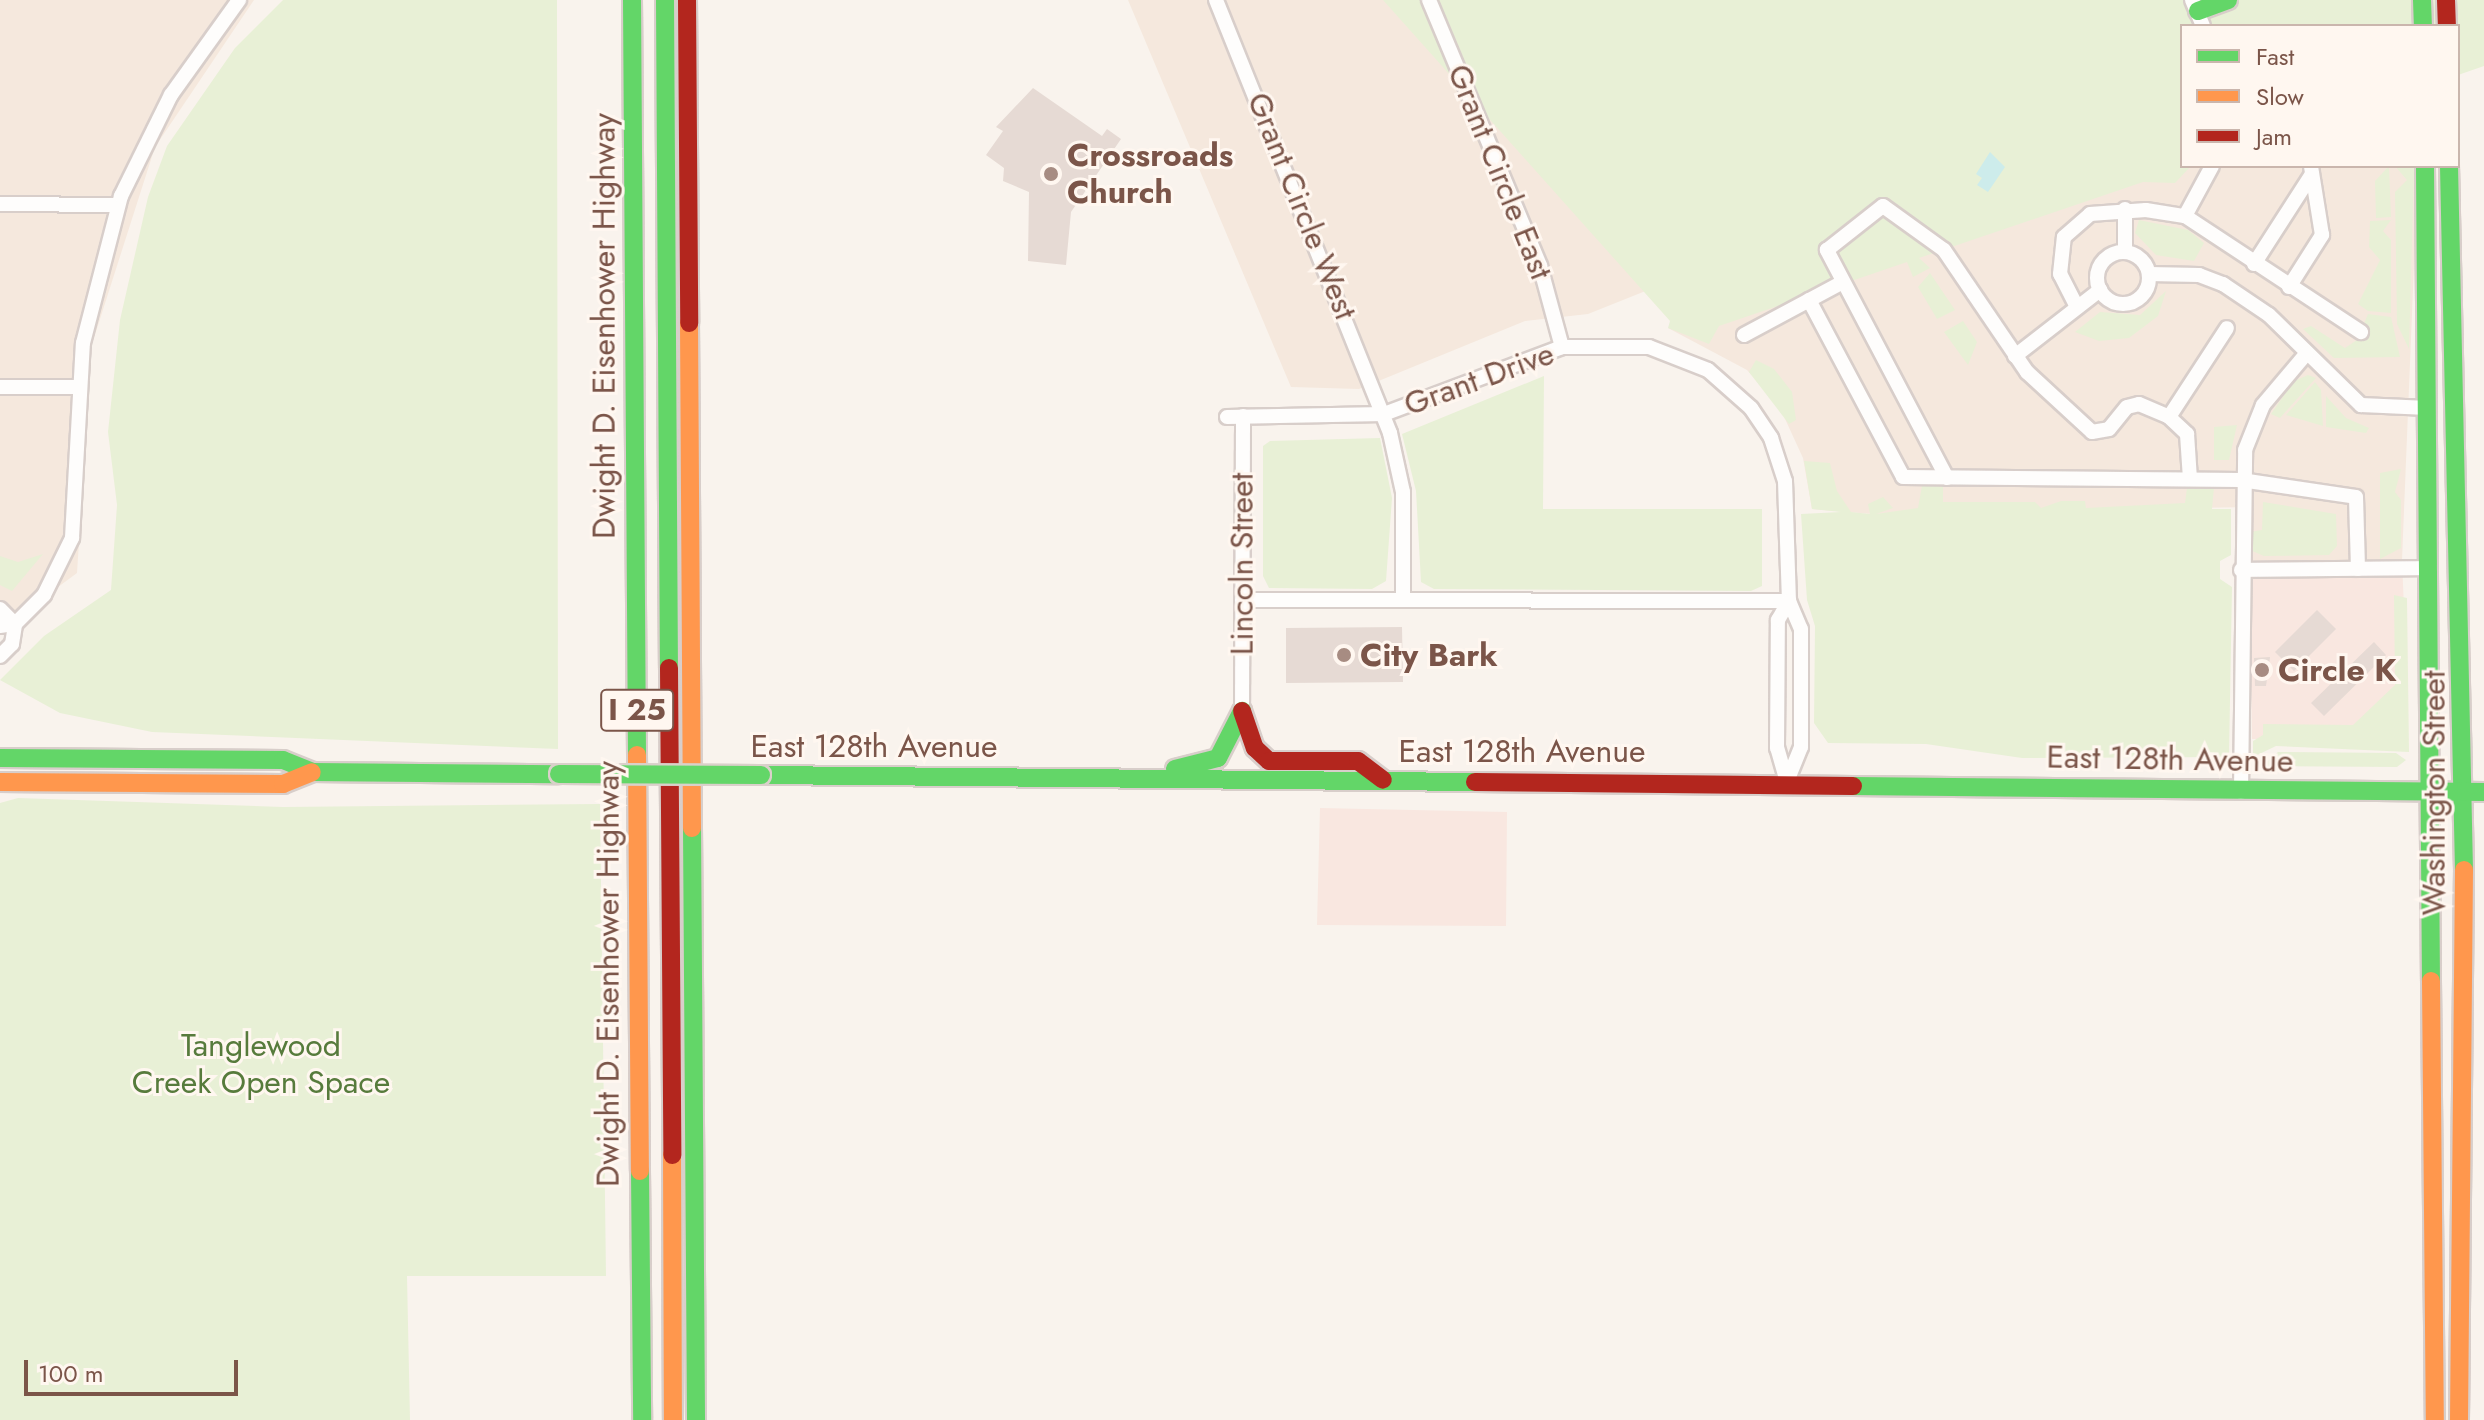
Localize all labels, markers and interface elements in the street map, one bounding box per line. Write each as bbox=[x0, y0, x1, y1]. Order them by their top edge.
legend bbox=[2180, 24, 2460, 168]
text: Fast bbox=[2256, 39, 2294, 74]
street label: Grant Circle East bbox=[1439, 59, 1561, 285]
text: Slow bbox=[2256, 79, 2304, 114]
street label: Grant Circle West bbox=[1239, 87, 1365, 325]
street label: Dwight D. Eisenhower Highway bbox=[585, 113, 623, 539]
text: Jam bbox=[2256, 119, 2292, 154]
place label: Crossroads Church bbox=[1067, 137, 1233, 212]
marker: Crossroads Church bbox=[1042, 165, 1060, 183]
street label: Grant Drive bbox=[1399, 334, 1559, 424]
street label: Lincoln Street bbox=[1223, 473, 1261, 655]
place label: City Bark bbox=[1360, 636, 1498, 674]
marker: City Bark bbox=[1335, 646, 1353, 664]
place label: Circle K bbox=[2278, 651, 2397, 689]
marker: Circle K bbox=[2253, 661, 2271, 679]
street label: Washington Street bbox=[2415, 671, 2453, 915]
road number: I 25 bbox=[599, 684, 675, 736]
street label: East 128th Avenue bbox=[750, 727, 998, 765]
street label: East 128th Avenue bbox=[1398, 732, 1646, 770]
street label: East 128th Avenue bbox=[2046, 738, 2294, 780]
street label: Dwight D. Eisenhower Highway bbox=[589, 761, 627, 1187]
park label: Tanglewood Creek Open Space bbox=[132, 1027, 390, 1102]
scale bar bbox=[28, 1344, 242, 1394]
text: 100 m bbox=[38, 1356, 104, 1391]

